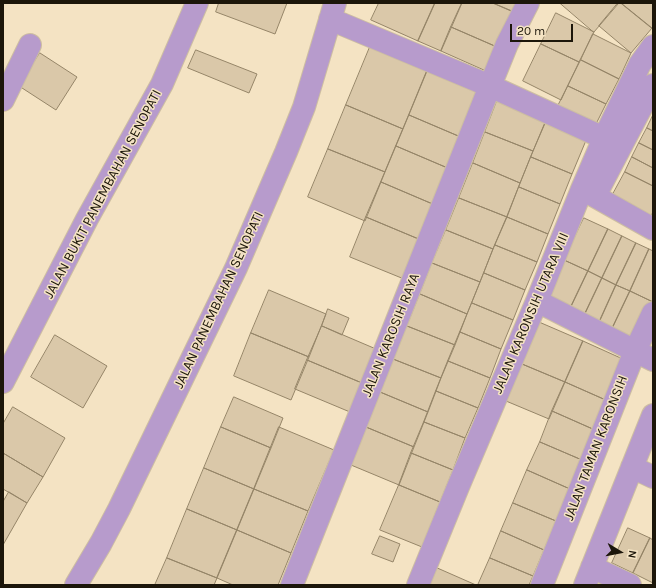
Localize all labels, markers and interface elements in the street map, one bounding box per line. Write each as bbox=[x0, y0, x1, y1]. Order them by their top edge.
scale bar bbox=[512, 16, 575, 42]
text: 20 m bbox=[517, 24, 545, 38]
street label: JALAN BUKIT PANEMBAHAN SENOPATI bbox=[41, 87, 165, 301]
street label: JALAN PANEMBAHAN SENOPATI bbox=[171, 209, 267, 391]
street label: JALAN KARONSIH UTARA VIII bbox=[489, 230, 573, 396]
street label: JALAN KAROSIH RAYA bbox=[359, 271, 423, 399]
street label: JALAN TAMAN KARONSIH bbox=[561, 373, 631, 523]
north arrow bbox=[600, 532, 640, 572]
text: N bbox=[625, 549, 639, 559]

